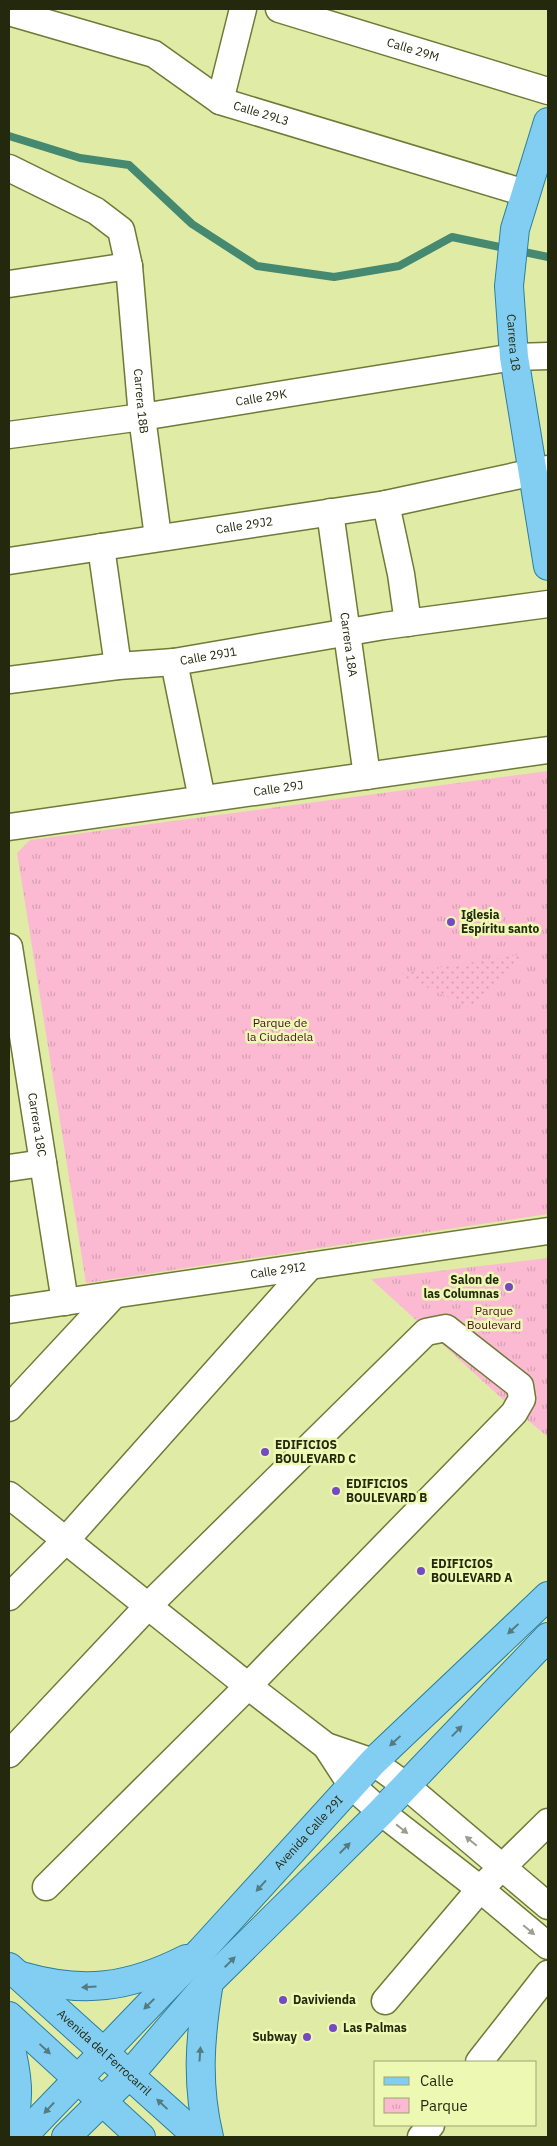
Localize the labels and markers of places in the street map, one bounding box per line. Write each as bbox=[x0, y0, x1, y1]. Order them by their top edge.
place label: Iglesia Espíritu santo bbox=[461, 907, 539, 936]
marker: Iglesia Espíritu santo bbox=[445, 916, 457, 928]
place label: Salon de las Columnas bbox=[424, 1272, 499, 1301]
marker: Salon de las Columnas bbox=[503, 1281, 515, 1293]
place label: EDIFICIOS BOULEVARD C bbox=[275, 1437, 356, 1466]
marker: EDIFICIOS BOULEVARD C bbox=[259, 1446, 271, 1458]
place label: EDIFICIOS BOULEVARD B bbox=[346, 1476, 427, 1505]
marker: EDIFICIOS BOULEVARD B bbox=[330, 1485, 342, 1497]
place label: EDIFICIOS BOULEVARD A bbox=[431, 1556, 512, 1585]
marker: EDIFICIOS BOULEVARD A bbox=[415, 1565, 427, 1577]
place label: Davivienda bbox=[293, 1992, 356, 2007]
marker: Davivienda bbox=[277, 1994, 289, 2006]
place label: Las Palmas bbox=[343, 2020, 407, 2035]
marker: Las Palmas bbox=[327, 2022, 339, 2034]
place label: Subway bbox=[252, 2029, 298, 2044]
marker: Subway bbox=[301, 2031, 313, 2043]

